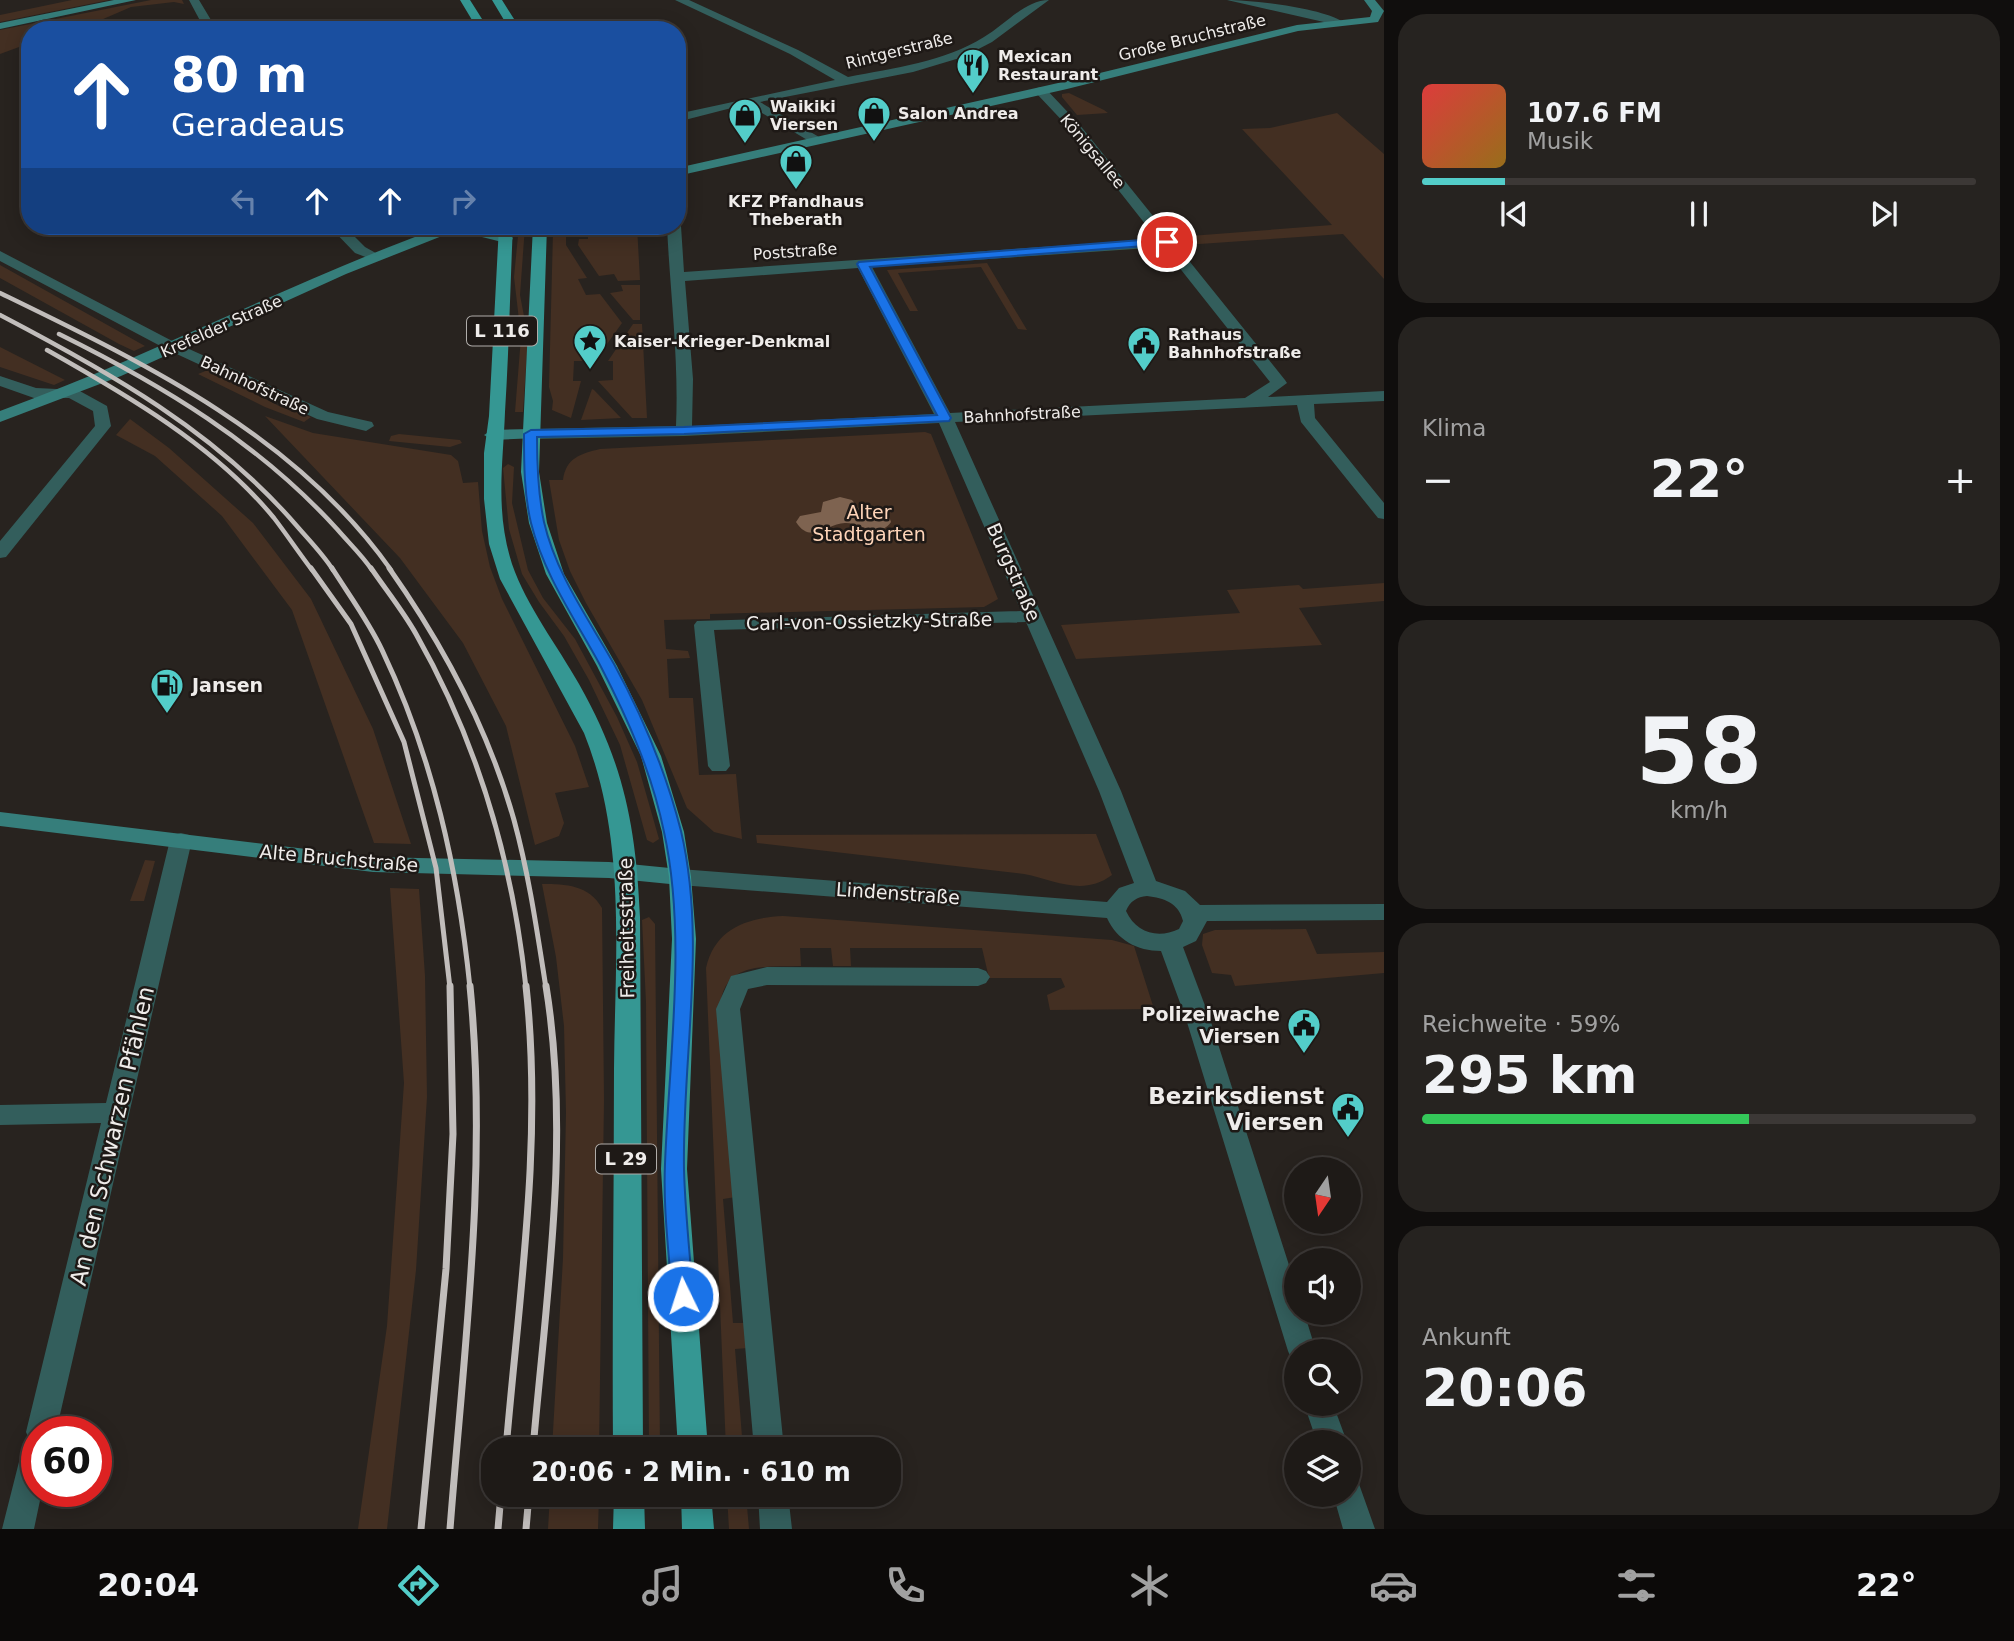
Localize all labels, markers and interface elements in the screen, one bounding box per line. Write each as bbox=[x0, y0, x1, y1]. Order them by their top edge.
street label: Große Bruchstraße bbox=[1117, 10, 1268, 65]
street label: Rintgerstraße bbox=[844, 28, 955, 73]
restaurant icon: Mexican Restaurant bbox=[954, 46, 992, 95]
text: 80 m bbox=[171, 47, 307, 104]
place label: Mexican Restaurant bbox=[998, 47, 1099, 84]
icon: ahead bbox=[56, 49, 147, 140]
shop icon: Salon Andrea bbox=[855, 94, 893, 143]
shop icon: Waikiki Viersen bbox=[726, 96, 764, 145]
place label: Waikiki Viersen bbox=[770, 97, 838, 134]
text: 107.6 FM bbox=[1527, 98, 1662, 128]
place label: Salon Andrea bbox=[898, 104, 1019, 123]
text: Geradeaus bbox=[171, 106, 345, 144]
street label: Königsallee bbox=[1056, 110, 1129, 192]
text: Musik bbox=[1527, 128, 1593, 154]
shop icon: KFZ Pfandhaus Theberath bbox=[777, 142, 815, 191]
icon: left bbox=[225, 182, 263, 220]
icon: ahead bbox=[298, 182, 336, 220]
icon: ahead bbox=[371, 182, 409, 220]
icon: right bbox=[444, 182, 482, 220]
place label: KFZ Pfandhaus Theberath bbox=[728, 192, 864, 229]
icon: previous bbox=[1495, 195, 1533, 233]
icon: pause bbox=[1680, 195, 1718, 233]
icon: next bbox=[1865, 195, 1903, 233]
pin bbox=[1137, 212, 1197, 272]
icon: arrive bbox=[1148, 223, 1186, 261]
street label: Poststraße bbox=[752, 239, 838, 264]
street label: Krefelder Straße bbox=[158, 291, 285, 362]
road number: L 116 bbox=[467, 316, 537, 346]
place icon: Kaiser-Krieger-Denkmal bbox=[571, 322, 609, 371]
public building icon: Rathaus Bahnhofstraße bbox=[1125, 324, 1163, 373]
place label: Rathaus Bahnhofstraße bbox=[1168, 325, 1301, 362]
place label: Kaiser-Krieger-Denkmal bbox=[614, 332, 830, 351]
street label: Bahnhofstraße bbox=[198, 352, 312, 419]
street label: Bahnhofstraße bbox=[963, 402, 1081, 427]
text: Klima bbox=[1422, 415, 1486, 441]
text: 22° bbox=[1650, 449, 1748, 509]
text: − bbox=[1422, 458, 1454, 502]
text: + bbox=[1944, 458, 1976, 502]
park label: Alter Stadtgarten bbox=[812, 501, 926, 545]
street label: Burgstraße bbox=[983, 520, 1045, 624]
street label: Carl-von-Ossietzky-Straße bbox=[746, 608, 992, 634]
fuel station icon: Jansen bbox=[148, 666, 186, 715]
place label: Jansen bbox=[190, 674, 263, 696]
text: 58 bbox=[1636, 699, 1762, 804]
text: km/h bbox=[1670, 797, 1728, 823]
street label: Alte Bruchstraße bbox=[259, 840, 419, 876]
street label: Freiheitsstraße bbox=[614, 857, 638, 999]
street label: Lindenstraße bbox=[835, 878, 961, 908]
street label: An den Schwarzen Pfählen bbox=[65, 984, 159, 1288]
place label: Polizeiwache Viersen bbox=[1141, 1003, 1280, 1047]
public building icon: Polizeiwache Viersen bbox=[1285, 1006, 1323, 1055]
text: Reichweite · 59% bbox=[1422, 1011, 1620, 1037]
text: 295 km bbox=[1422, 1045, 1637, 1105]
place label: Bezirksdienst Viersen bbox=[1148, 1083, 1324, 1135]
public building icon: Bezirksdienst Viersen bbox=[1329, 1090, 1367, 1139]
road number: L 29 bbox=[596, 1144, 656, 1174]
north arrow bbox=[1284, 1157, 1362, 1234]
map controls bbox=[1284, 1157, 1361, 1507]
button: sound bbox=[1284, 1248, 1361, 1325]
position arrow bbox=[646, 1259, 720, 1333]
text: Ankunft bbox=[1422, 1324, 1511, 1350]
button: search bbox=[1284, 1339, 1361, 1416]
text: 20:06 bbox=[1422, 1358, 1588, 1418]
speed limit sign: 60 bbox=[21, 1416, 112, 1507]
button: layers bbox=[1284, 1430, 1361, 1507]
text: 20:06 · 2 Min. · 610 m bbox=[531, 1457, 851, 1487]
icon: directions bbox=[394, 1561, 443, 1610]
icon: music bbox=[638, 1561, 687, 1610]
icon: phone bbox=[881, 1561, 930, 1610]
icon: climate bbox=[1125, 1561, 1174, 1610]
icon: car bbox=[1369, 1561, 1418, 1610]
icon: filters bbox=[1612, 1561, 1661, 1610]
text: 20:04 bbox=[97, 1566, 199, 1604]
text: 22° bbox=[1856, 1566, 1917, 1604]

